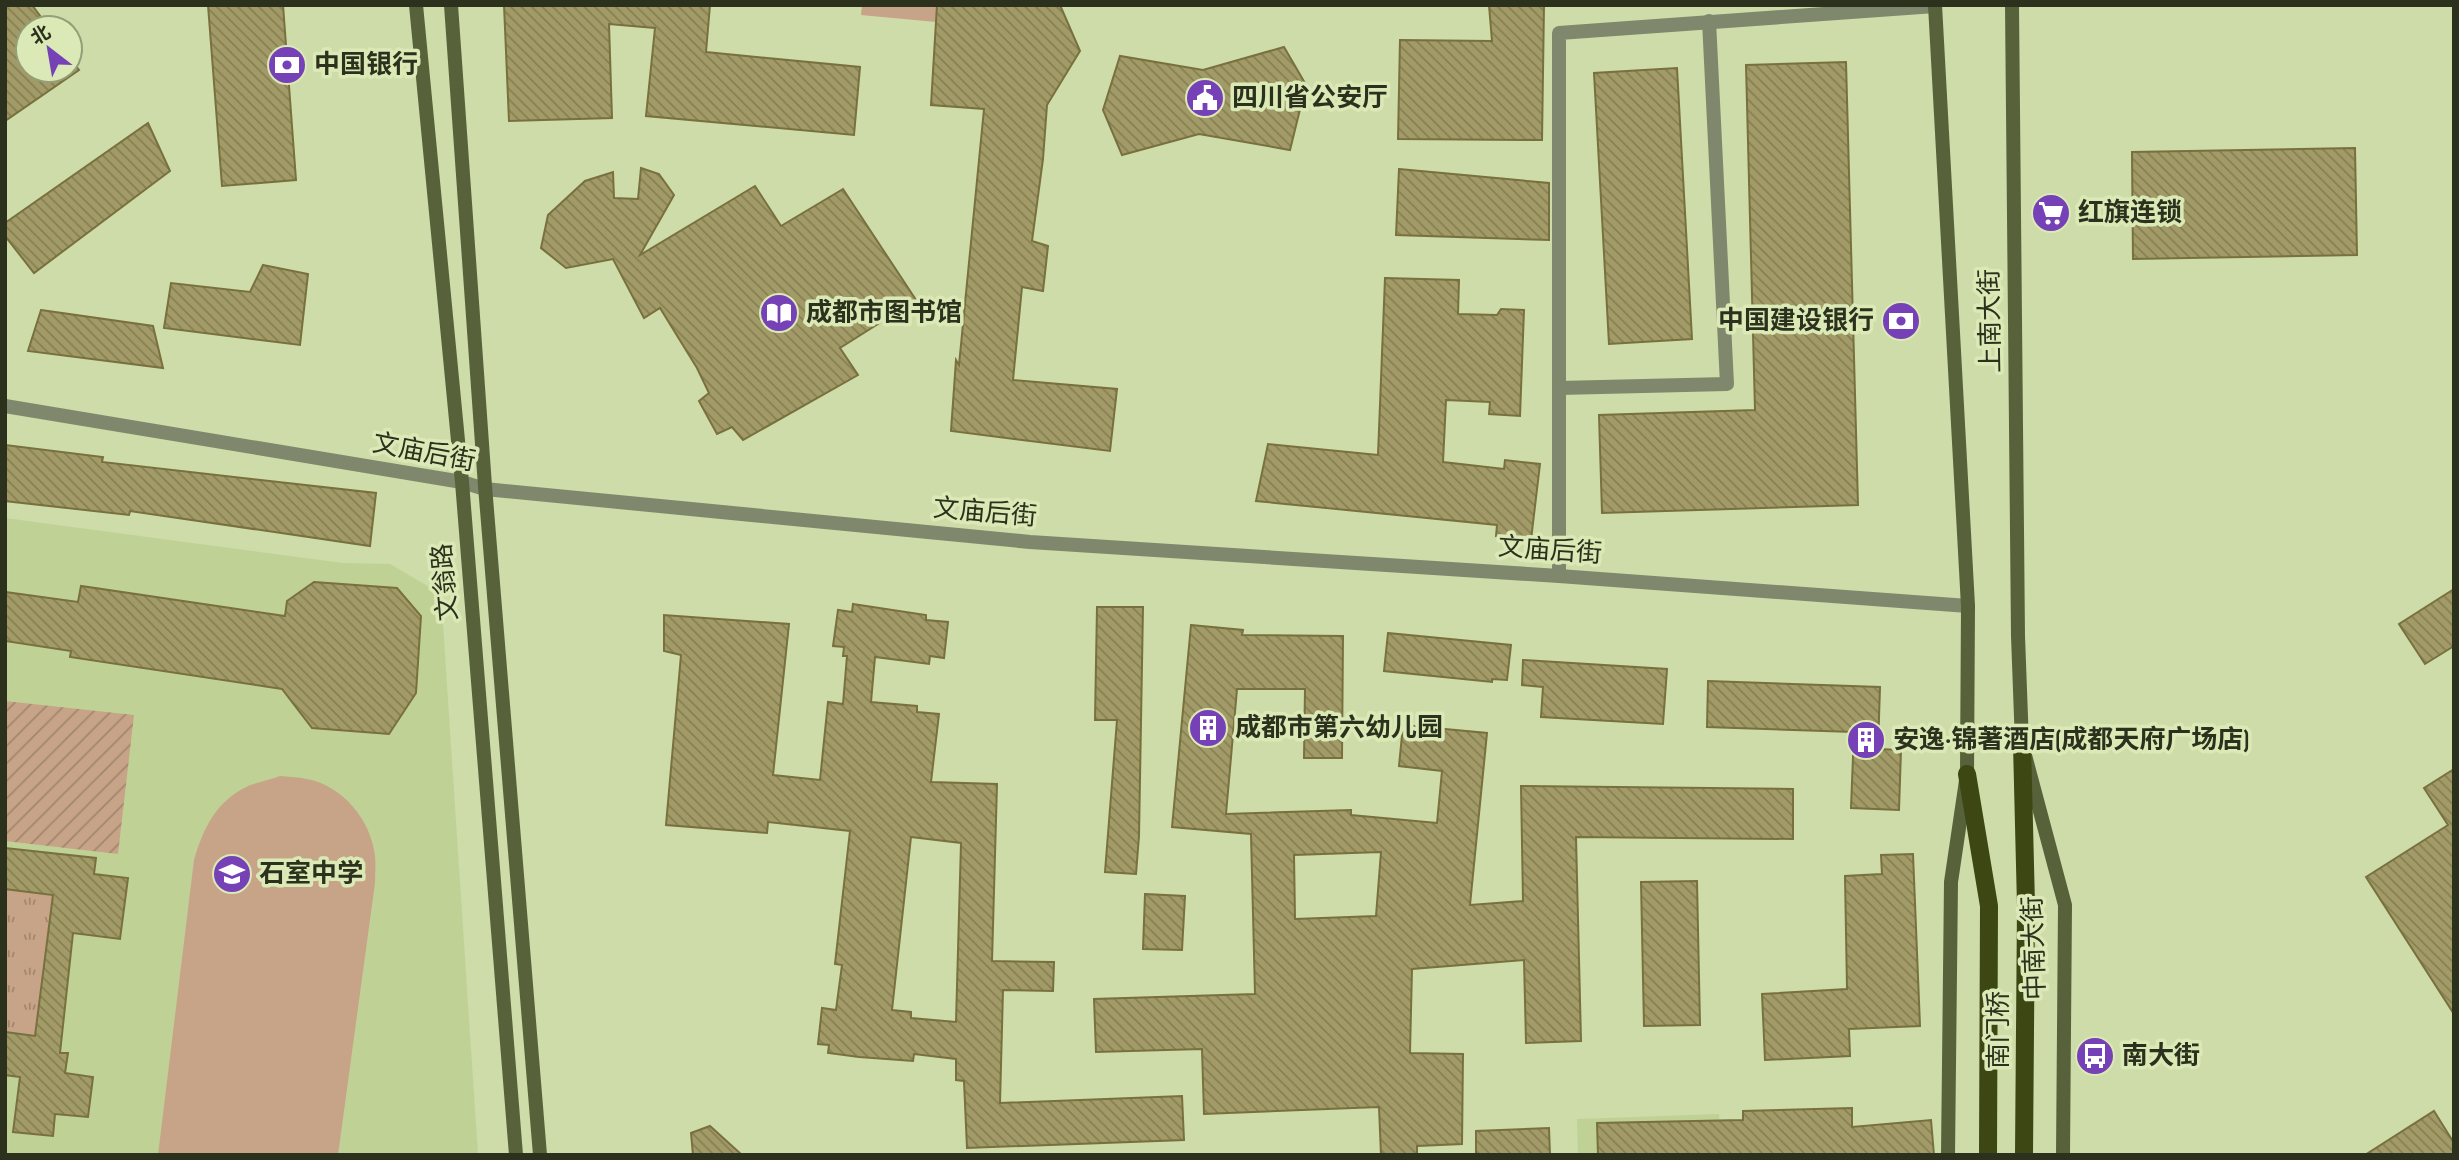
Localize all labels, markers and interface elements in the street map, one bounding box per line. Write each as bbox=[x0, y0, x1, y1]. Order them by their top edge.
north arrow bbox=[14, 14, 84, 84]
text: 北 bbox=[27, 21, 55, 50]
bank icon: 中国银行 bbox=[266, 44, 308, 86]
place label: 中国银行 bbox=[314, 50, 418, 81]
public building icon: 四川省公安厅 bbox=[1184, 77, 1226, 119]
place label: 四川省公安厅 bbox=[1232, 83, 1388, 114]
supermarket icon: 红旗连锁 bbox=[2030, 192, 2072, 234]
place label: 红旗连锁 bbox=[2078, 198, 2182, 229]
street label: 上南大街 bbox=[1975, 269, 2007, 373]
library icon: 成都市图书馆 bbox=[758, 292, 800, 334]
place label: 成都市图书馆 bbox=[806, 298, 962, 329]
bank icon: 中国建设银行 bbox=[1880, 300, 1922, 342]
place label: 中国建设银行 bbox=[1718, 306, 1874, 337]
street label: 文庙后街 bbox=[370, 428, 478, 478]
street label: 文庙后街 bbox=[932, 493, 1038, 533]
street label: 文庙后街 bbox=[1497, 532, 1603, 570]
street label: 文翁路 bbox=[427, 542, 465, 622]
building icon: 成都市第六幼儿园 bbox=[1187, 707, 1229, 749]
place label: 成都市第六幼儿园 bbox=[1235, 713, 1443, 744]
building icon: 安逸·锦著酒店(成都天府广场店) bbox=[1845, 719, 1887, 761]
place label: 安逸·锦著酒店(成都天府广场店) bbox=[1893, 725, 2249, 756]
school or university icon: 石室中学 bbox=[211, 853, 253, 895]
place label: 石室中学 bbox=[259, 859, 363, 890]
street label: 中南大街 bbox=[2018, 895, 2052, 1001]
street label: 南门桥 bbox=[1984, 991, 2015, 1069]
bus stop icon: 南大街 bbox=[2074, 1035, 2116, 1077]
place label: 南大街 bbox=[2122, 1041, 2200, 1072]

